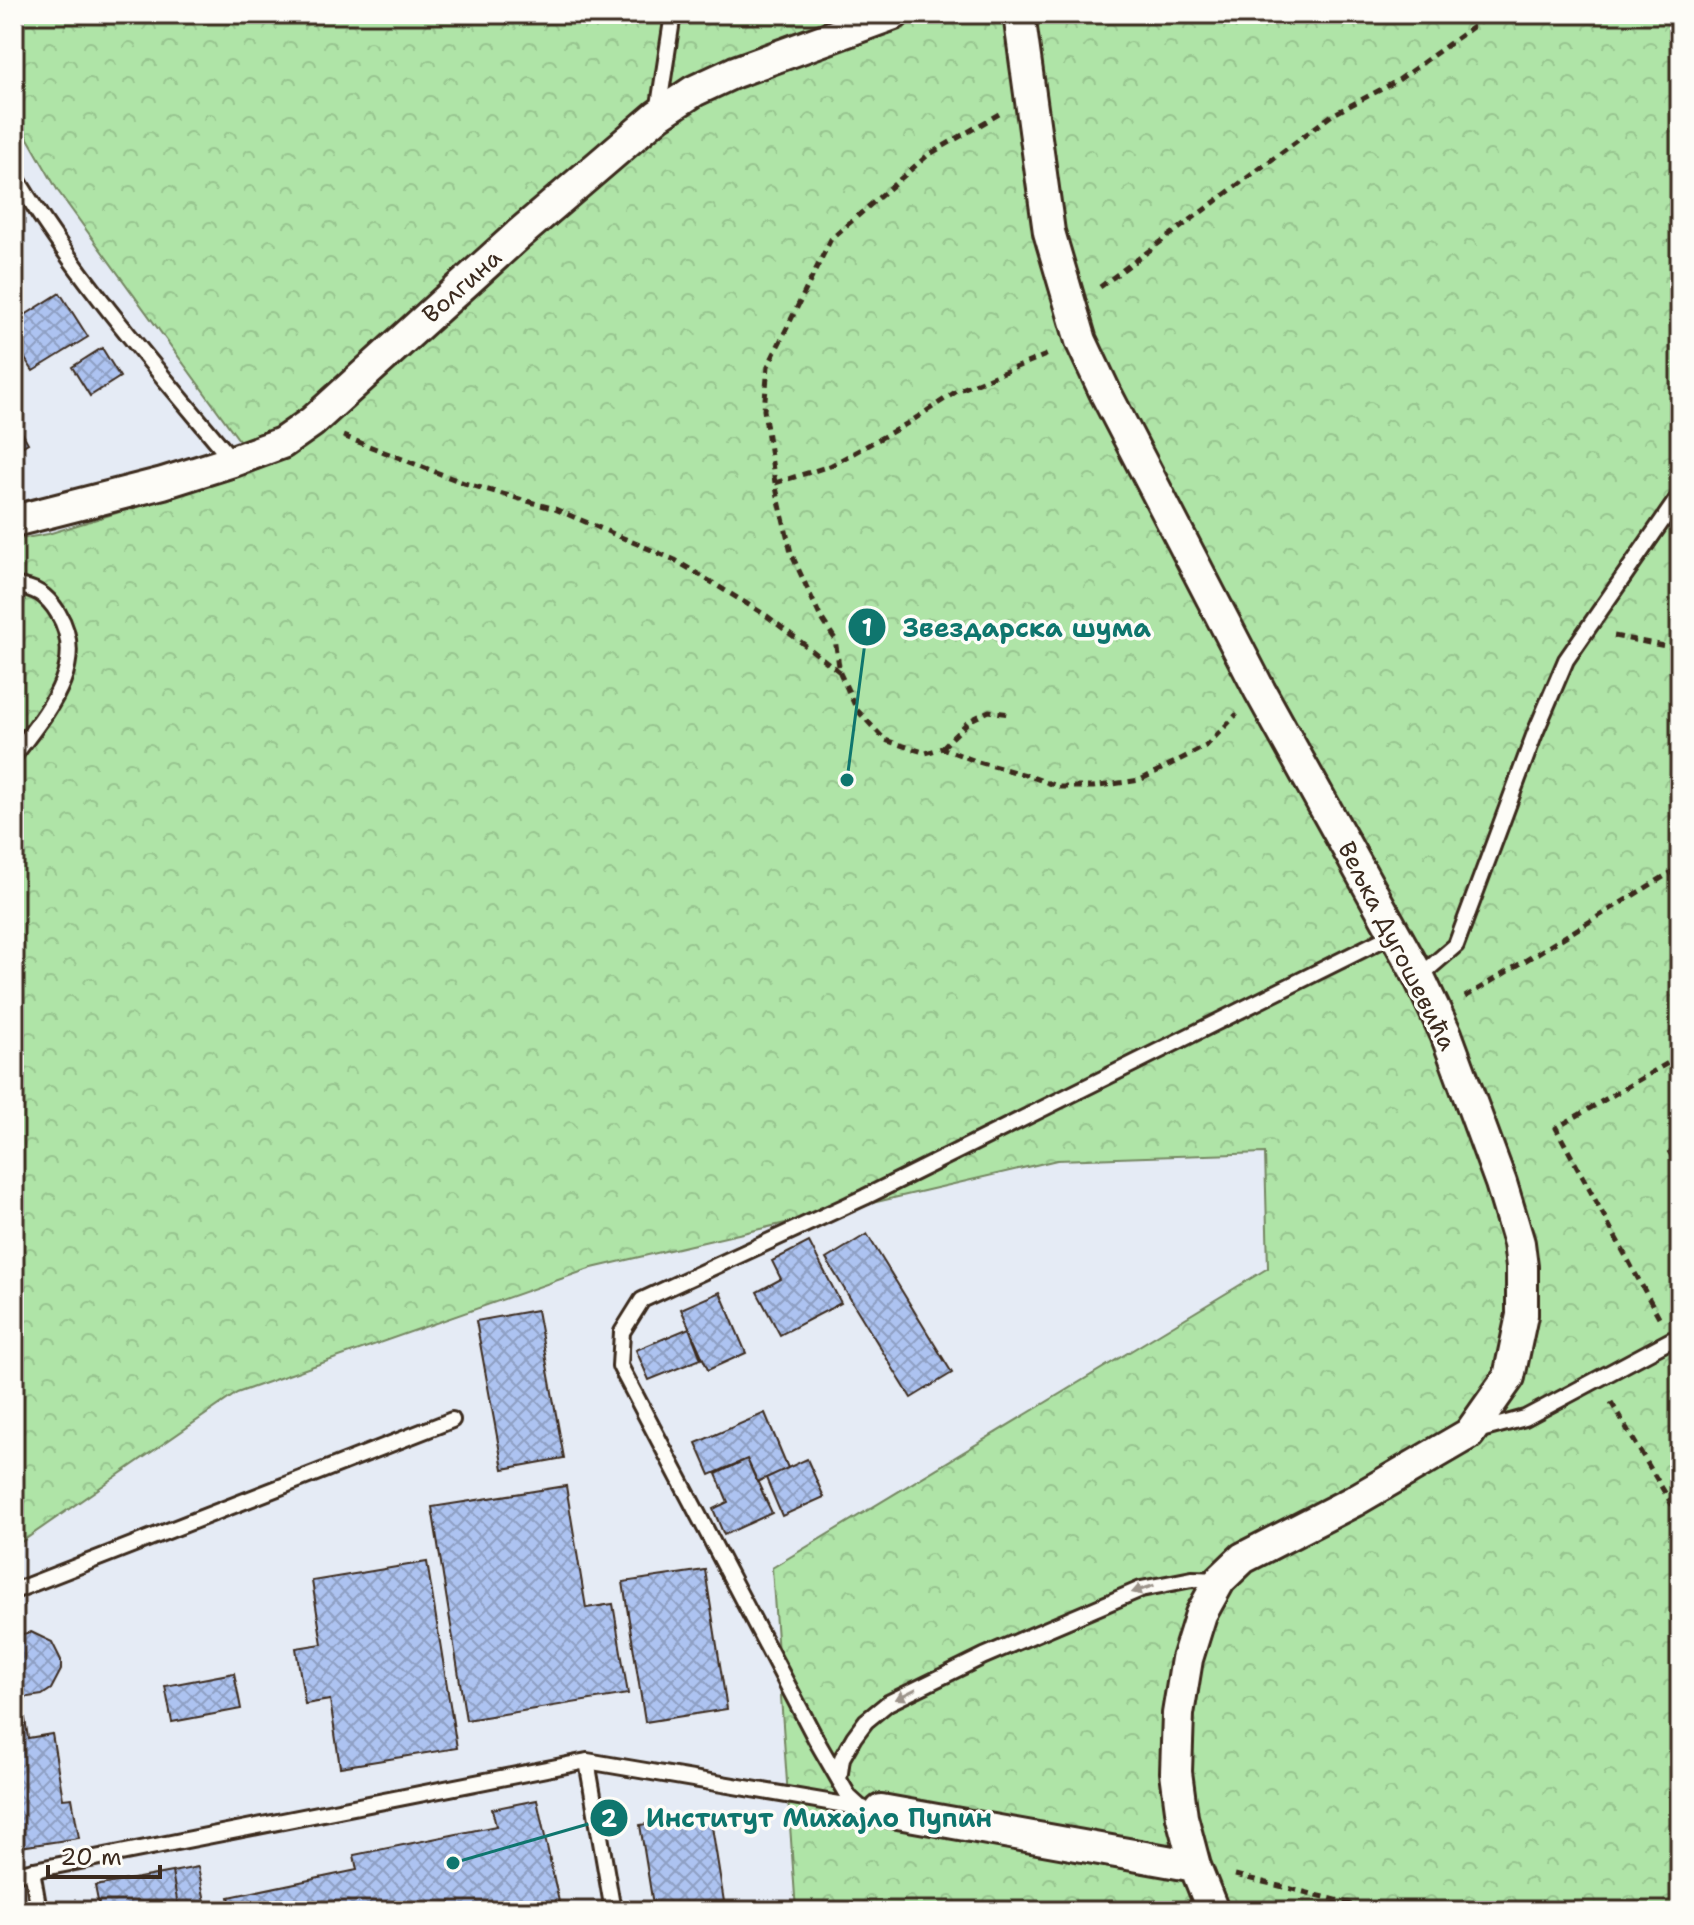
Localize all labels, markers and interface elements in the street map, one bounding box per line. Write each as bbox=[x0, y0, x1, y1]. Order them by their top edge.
street label: Волгина bbox=[416, 242, 508, 330]
callout: Звездарска шума bbox=[847, 602, 1167, 652]
text: Звездарска шума bbox=[903, 610, 1151, 645]
text: 1 bbox=[862, 612, 872, 644]
street label: Вељка Дугошевића bbox=[1330, 836, 1464, 1056]
one-way arrow bbox=[1131, 1584, 1155, 1596]
one-way arrow bbox=[894, 1688, 917, 1701]
callout: Институт Михајло Пупин bbox=[589, 1793, 1008, 1843]
text: Институт Михајло Пупин bbox=[646, 1800, 992, 1835]
text: 2 bbox=[601, 1803, 618, 1835]
scale bar bbox=[48, 1829, 160, 1879]
text: 20 m bbox=[60, 1841, 122, 1873]

